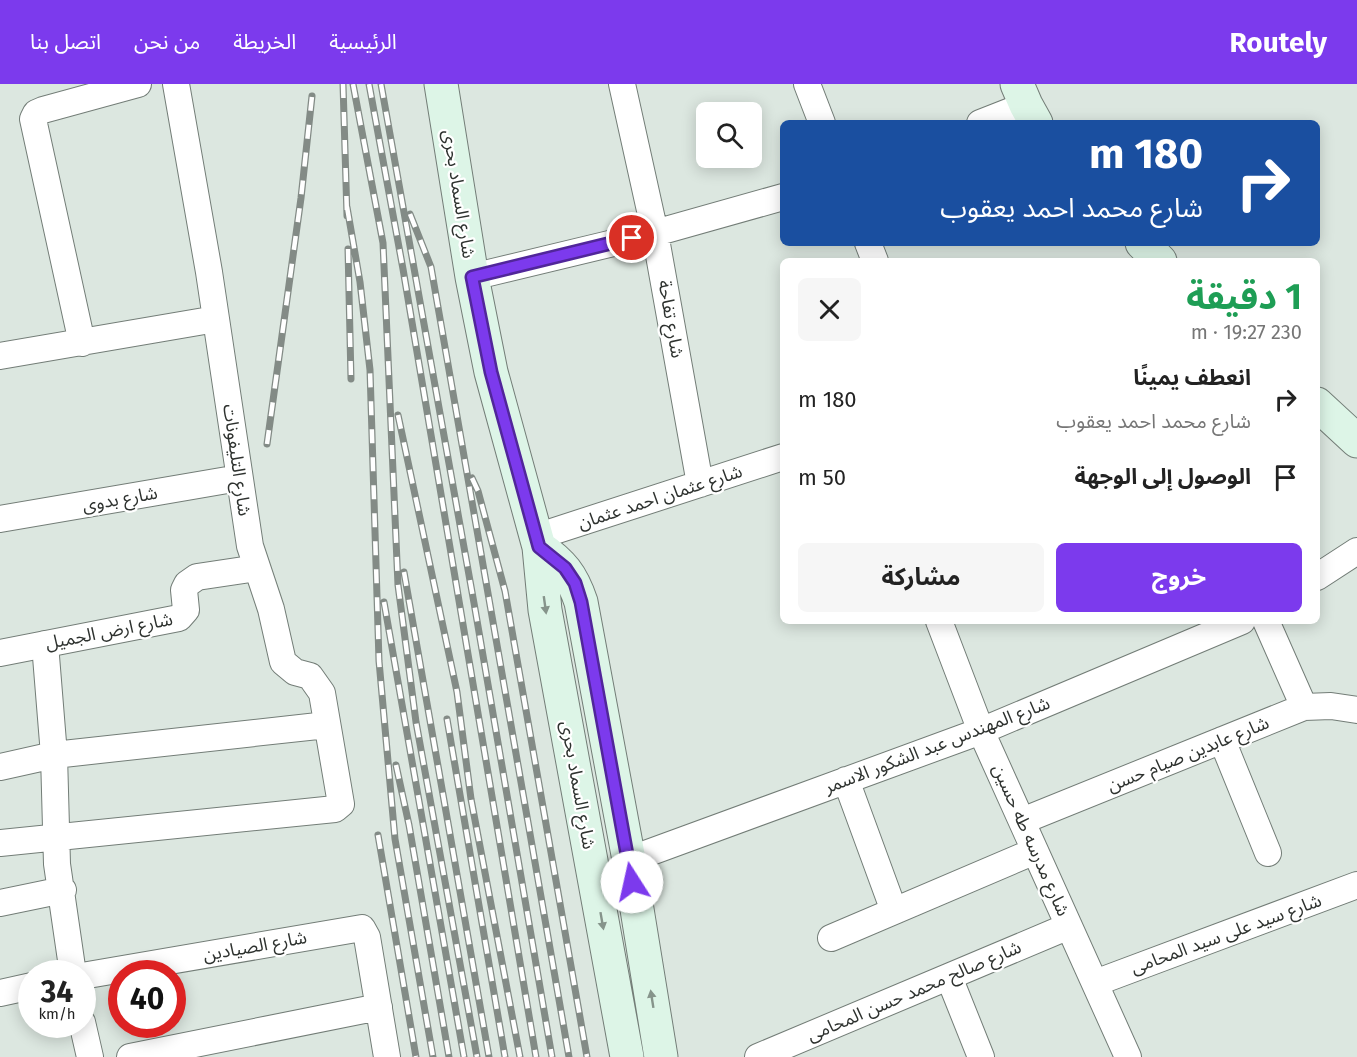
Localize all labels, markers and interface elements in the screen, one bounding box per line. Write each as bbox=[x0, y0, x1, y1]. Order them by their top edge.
text: Routely bbox=[1229, 26, 1327, 59]
text: اتصل بنا bbox=[30, 29, 101, 55]
text: من نحن bbox=[134, 29, 200, 55]
text: الخريطة bbox=[233, 29, 296, 55]
text: الرئيسية bbox=[329, 29, 397, 55]
map controls bbox=[696, 102, 762, 168]
button: search bbox=[696, 102, 762, 168]
street label: شارع السماد بحرى bbox=[435, 128, 480, 261]
text: 180 m bbox=[1089, 129, 1203, 179]
icon: right bbox=[1224, 144, 1302, 222]
text: شارع محمد احمد يعقوب bbox=[940, 192, 1203, 224]
pin bbox=[606, 212, 657, 263]
icon: arrive bbox=[615, 221, 648, 254]
text: 1 دقيقة bbox=[1186, 275, 1302, 319]
street label: شارع تفاحة bbox=[650, 278, 689, 360]
button: close bbox=[798, 278, 861, 341]
text: 230 m · 19:27 bbox=[1191, 320, 1302, 344]
text: انعطف يمينًا bbox=[1133, 364, 1251, 391]
icon: right bbox=[1269, 383, 1302, 416]
text: 180 m bbox=[798, 386, 857, 413]
street label: شارع التليفونات bbox=[215, 403, 256, 518]
text: شارع محمد احمد يعقوب bbox=[1056, 409, 1251, 433]
street label: شارع عثمان احمد عثمان bbox=[575, 460, 746, 537]
icon: arrive bbox=[1269, 461, 1302, 494]
text: الوصول إلى الوجهة bbox=[1074, 463, 1251, 490]
text: 50 m bbox=[798, 464, 846, 491]
street label: شارع بدوى bbox=[81, 482, 160, 519]
button: مشاركة bbox=[798, 543, 1044, 612]
button: خروج bbox=[1056, 543, 1302, 612]
one-way arrow bbox=[541, 596, 550, 615]
street label: شارع ارض الجميل bbox=[44, 608, 175, 657]
street label: شارع المهندس عبد الشكور الاسمر bbox=[820, 692, 1054, 801]
street label: شارع عابدين صيام حسن bbox=[1104, 711, 1273, 799]
street label: شارع السماد بحرى bbox=[553, 719, 600, 852]
street label: شارع مدرسه طه حسين bbox=[985, 761, 1074, 921]
position arrow bbox=[600, 850, 664, 914]
street label: شارع سيد على سيد المحامى bbox=[1128, 889, 1325, 982]
one-way arrow bbox=[598, 912, 607, 931]
street label: شارع الصيادين bbox=[201, 926, 309, 969]
street label: شارع صالح محمد حسن المحامى bbox=[804, 936, 1026, 1049]
speed limit sign: 40 bbox=[108, 960, 186, 1038]
text: 34 bbox=[41, 974, 73, 1010]
one-way arrow bbox=[647, 990, 656, 1009]
text: km/h bbox=[38, 1005, 76, 1023]

